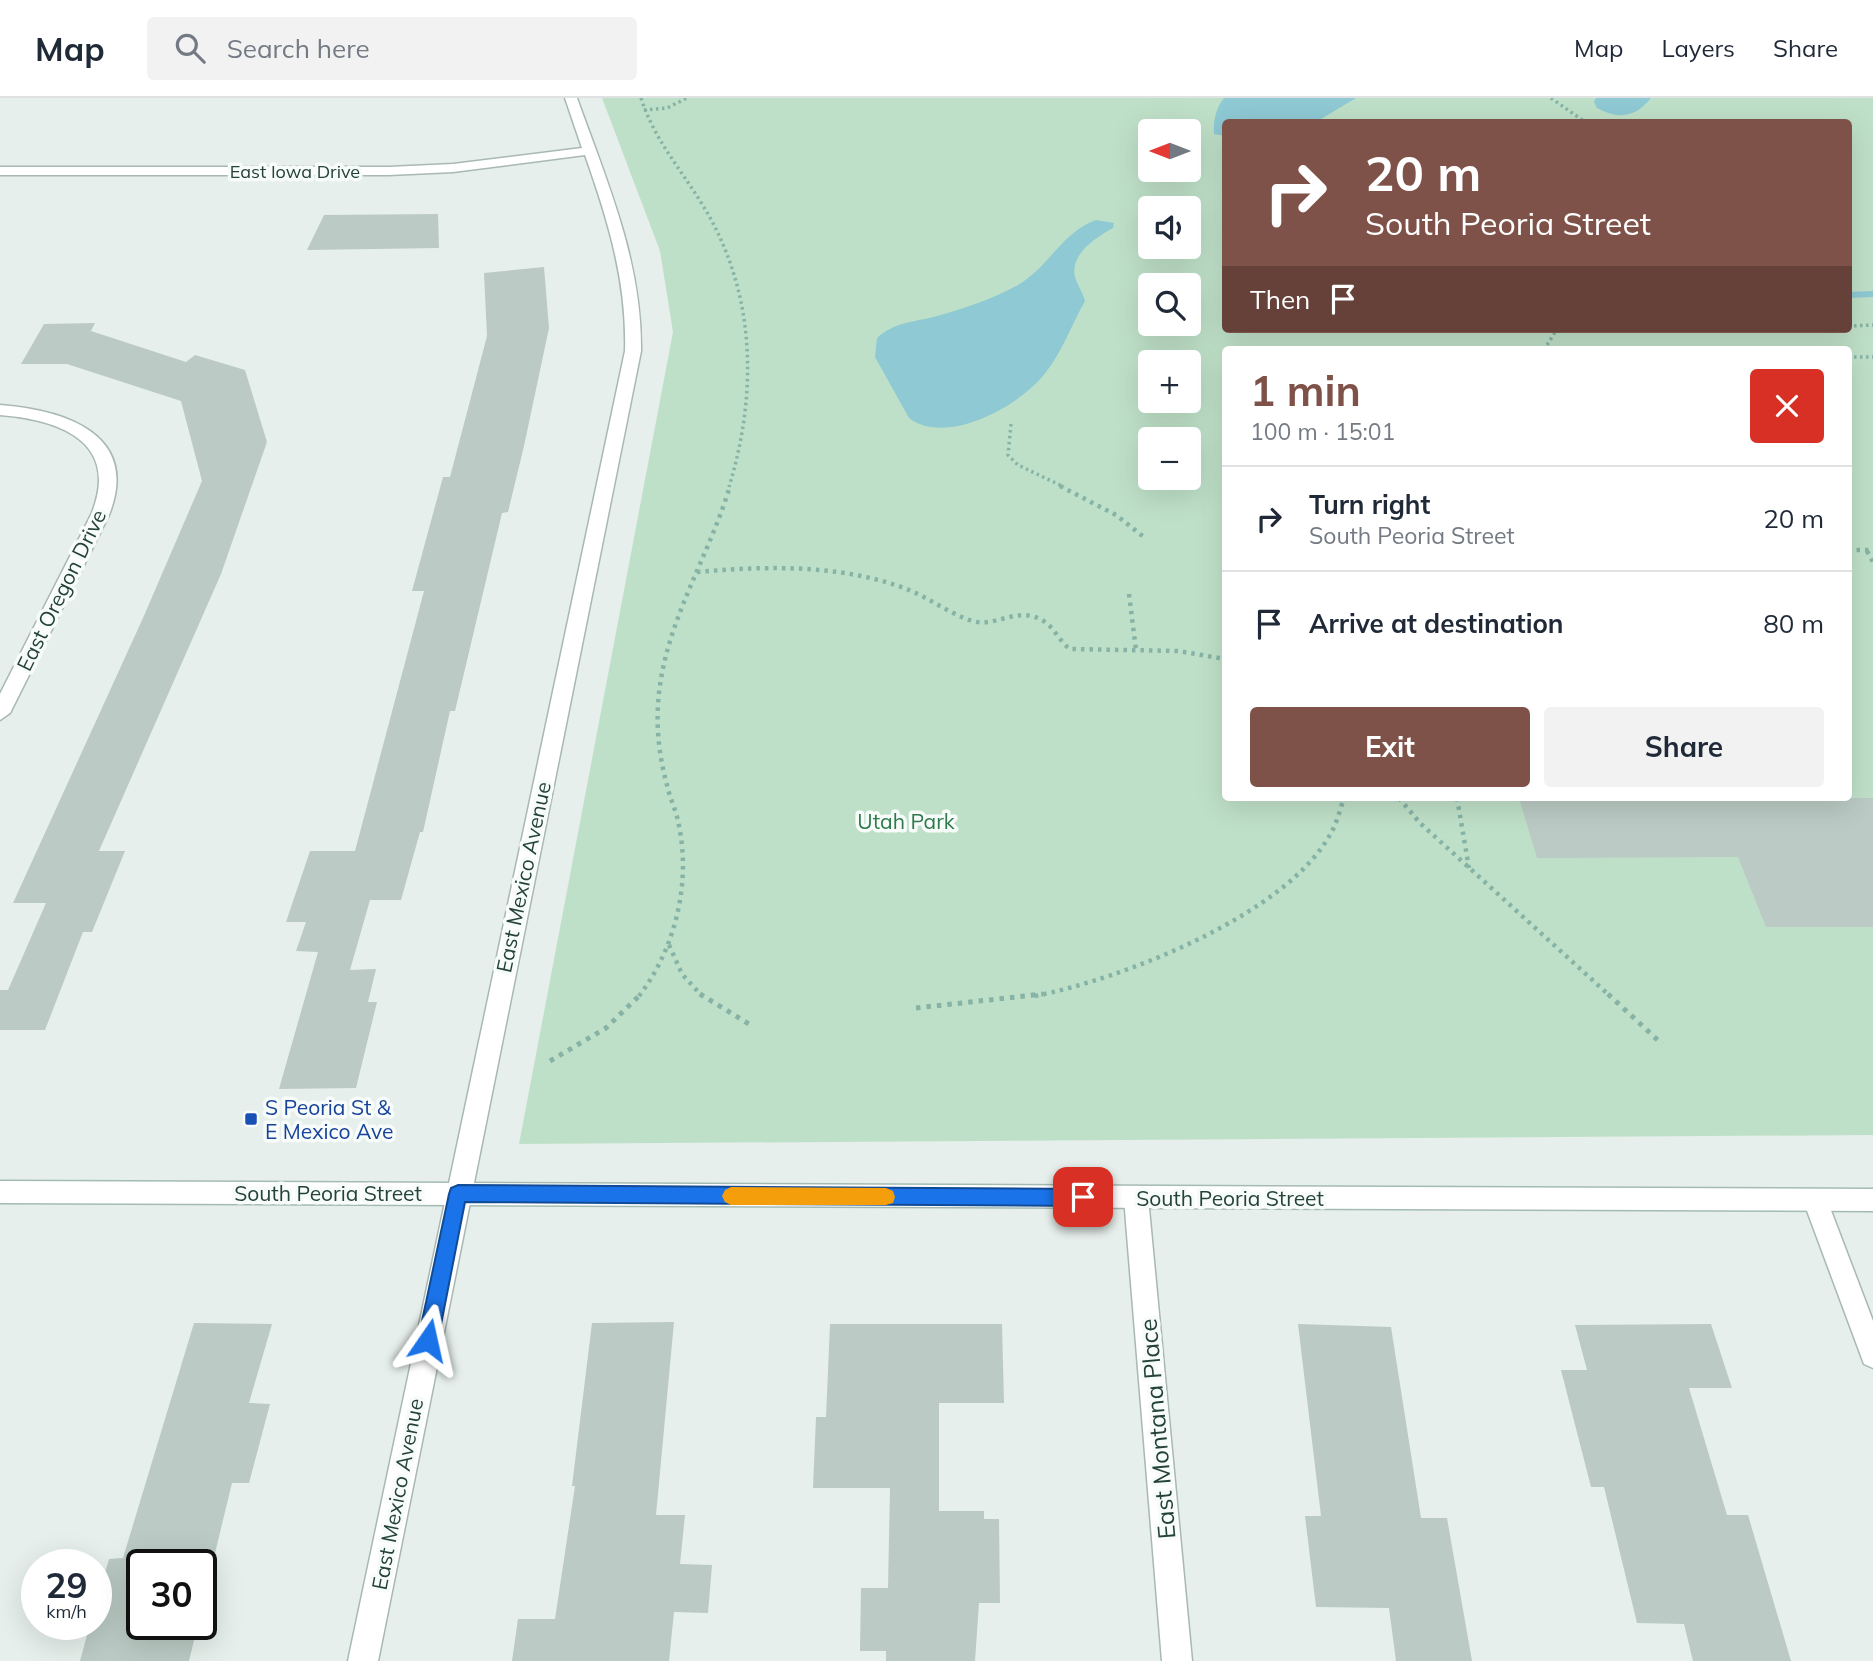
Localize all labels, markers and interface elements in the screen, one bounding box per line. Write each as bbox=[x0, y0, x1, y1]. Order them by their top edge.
search box bbox=[147, 17, 637, 80]
text: Map bbox=[35, 28, 105, 69]
icon: search bbox=[171, 29, 209, 67]
text: Search here bbox=[227, 32, 370, 65]
text: Map bbox=[1574, 33, 1623, 63]
text: Layers bbox=[1661, 33, 1735, 63]
text: Share bbox=[1773, 33, 1838, 63]
north arrow bbox=[1138, 119, 1200, 182]
map controls bbox=[1138, 119, 1201, 490]
text: 20 m bbox=[1365, 142, 1481, 203]
icon: right bbox=[1250, 147, 1341, 238]
street label: East Iowa Drive bbox=[230, 160, 360, 183]
button: sound bbox=[1138, 196, 1201, 259]
text: South Peoria Street bbox=[1365, 203, 1651, 243]
button: search bbox=[1138, 273, 1201, 336]
icon: arrive bbox=[1324, 280, 1362, 318]
text: Then bbox=[1250, 283, 1310, 316]
button: + bbox=[1138, 350, 1201, 413]
text: 1 min bbox=[1250, 364, 1361, 417]
button: close bbox=[1750, 369, 1824, 443]
text: 100 m · 15:01 bbox=[1250, 417, 1395, 446]
button: − bbox=[1138, 427, 1201, 490]
text: Turn right bbox=[1309, 488, 1430, 521]
icon: right bbox=[1250, 500, 1288, 538]
text: 20 m bbox=[1763, 502, 1824, 535]
street label: East Oregon Drive bbox=[11, 505, 111, 675]
text: South Peoria Street bbox=[1309, 521, 1515, 550]
icon: arrive bbox=[1250, 605, 1288, 643]
text: Arrive at destination bbox=[1309, 607, 1564, 640]
text: 80 m bbox=[1763, 607, 1824, 640]
button: Exit bbox=[1250, 707, 1530, 787]
button: Share bbox=[1544, 707, 1824, 787]
street label: East Mexico Avenue bbox=[490, 779, 556, 975]
park label: Utah Park bbox=[857, 808, 955, 834]
place label: S Peoria St & E Mexico Ave bbox=[265, 1094, 393, 1144]
marker: S Peoria St & E Mexico Ave bbox=[243, 1111, 259, 1127]
pin bbox=[1053, 1167, 1113, 1227]
icon: arrive bbox=[1064, 1178, 1102, 1216]
street label: South Peoria Street bbox=[234, 1180, 422, 1206]
street label: South Peoria Street bbox=[1136, 1185, 1324, 1211]
position arrow bbox=[391, 1303, 465, 1377]
street label: East Montana Place bbox=[1132, 1318, 1182, 1540]
street label: East Mexico Avenue bbox=[366, 1396, 428, 1592]
speed limit sign: 30 bbox=[126, 1549, 217, 1640]
text: 29 bbox=[45, 1563, 88, 1607]
text: km/h bbox=[46, 1600, 87, 1623]

